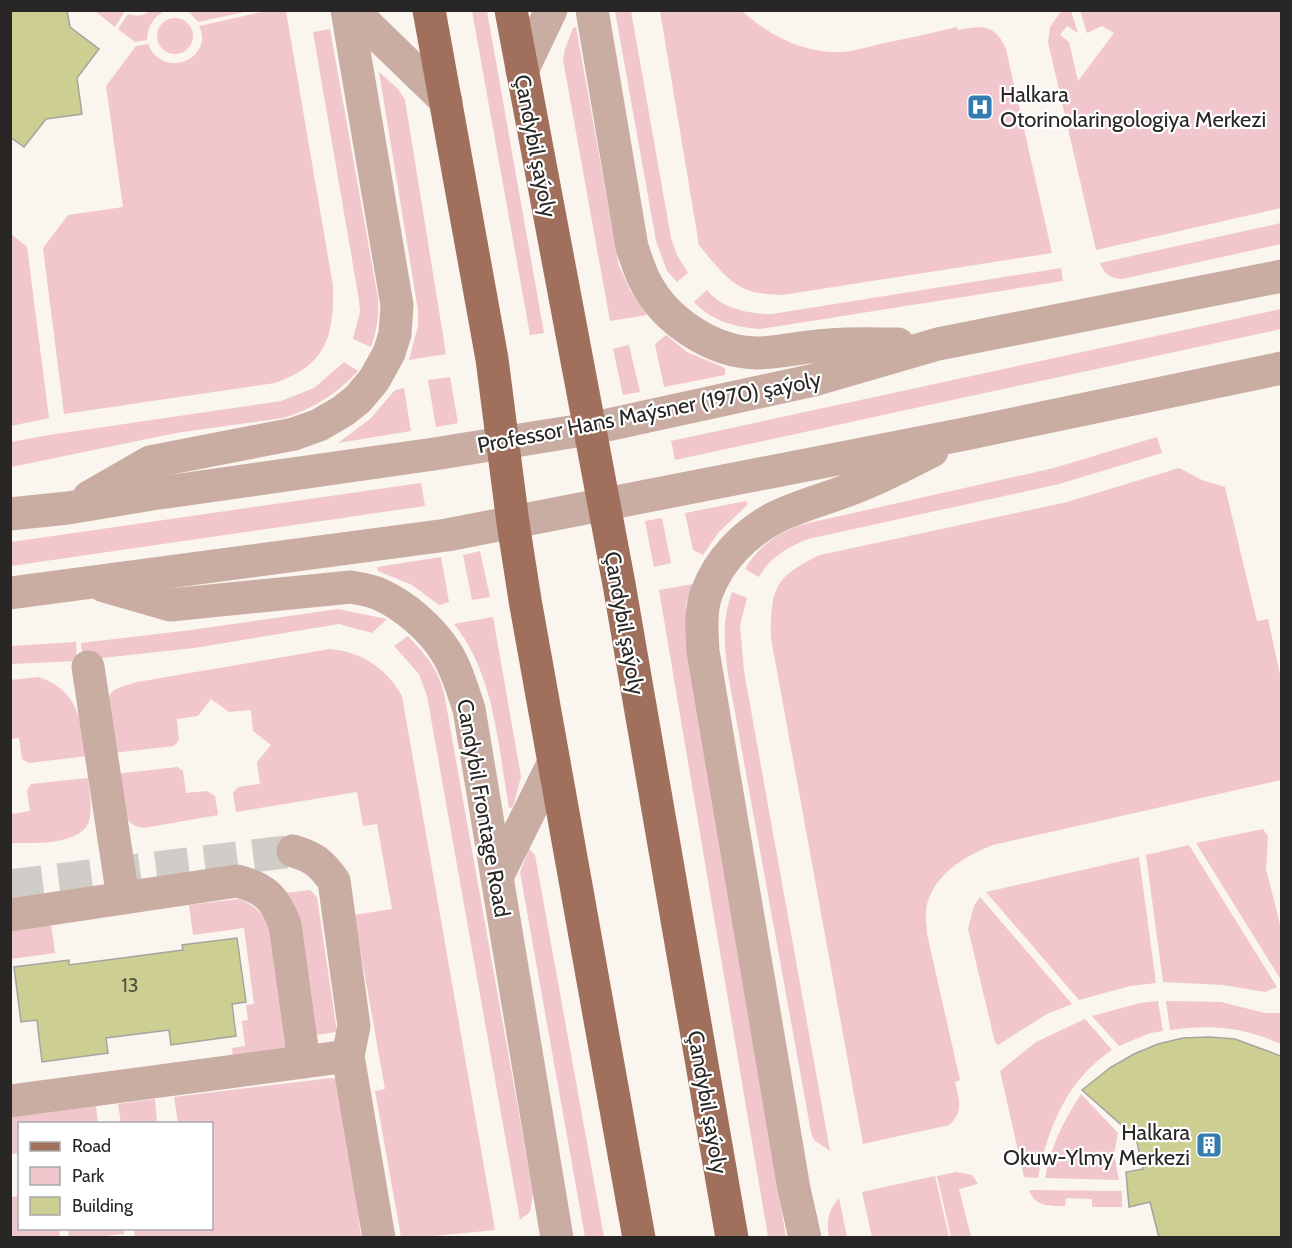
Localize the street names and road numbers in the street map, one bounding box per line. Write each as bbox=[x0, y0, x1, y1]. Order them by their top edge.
street label: Çandybil şaýoly bbox=[508, 72, 563, 220]
street label: Professor Hans Maýsner (1970) şaýoly bbox=[475, 366, 823, 459]
street label: Çandybil şaýoly bbox=[599, 549, 650, 697]
street label: Candybil Frontage Road bbox=[451, 697, 516, 919]
street label: Çandybil şaýoly bbox=[682, 1028, 733, 1176]

